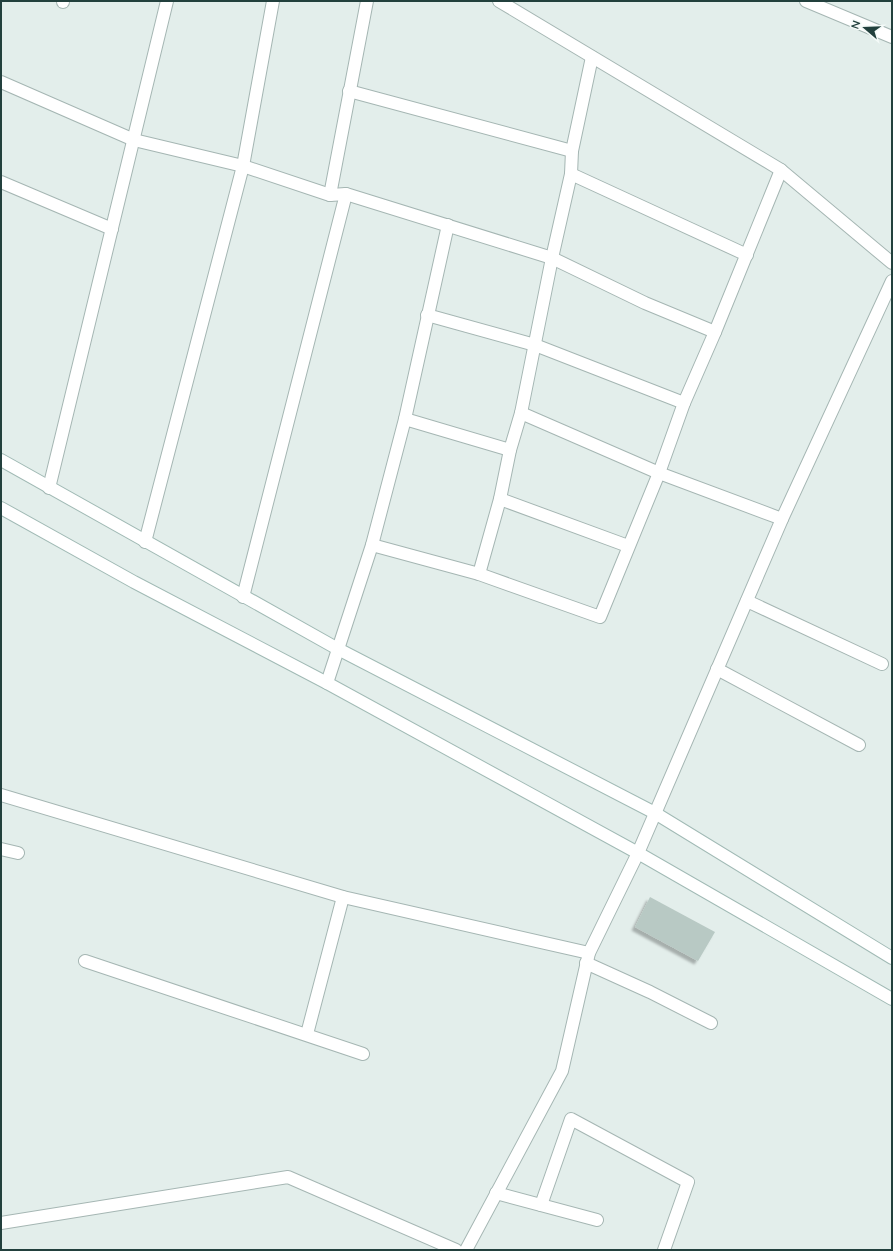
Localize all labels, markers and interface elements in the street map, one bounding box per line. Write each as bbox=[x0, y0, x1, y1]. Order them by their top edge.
north arrow bbox=[845, 8, 885, 48]
text: N bbox=[848, 19, 863, 31]

